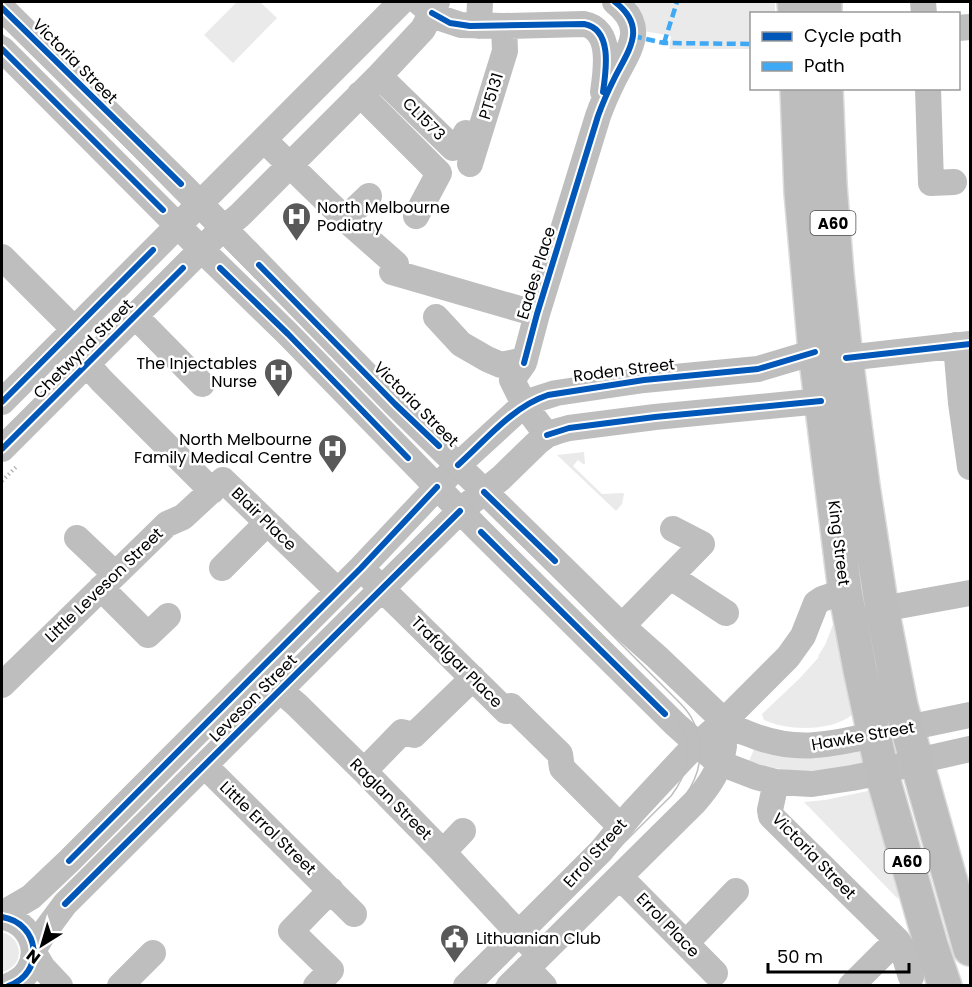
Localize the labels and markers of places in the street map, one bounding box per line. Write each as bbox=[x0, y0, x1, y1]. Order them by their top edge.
place label: North Melbourne Podiatry bbox=[317, 196, 450, 237]
hospital icon: North Melbourne Podiatry bbox=[280, 200, 312, 242]
place label: The Injectables Nurse bbox=[136, 352, 257, 393]
hospital icon: The Injectables Nurse bbox=[262, 356, 294, 398]
place label: North Melbourne Family Medical Centre bbox=[134, 428, 312, 469]
hospital icon: North Melbourne Family Medical Centre bbox=[317, 432, 349, 474]
public building icon: Lithuanian Club bbox=[439, 922, 471, 964]
place label: Lithuanian Club bbox=[476, 927, 601, 950]

